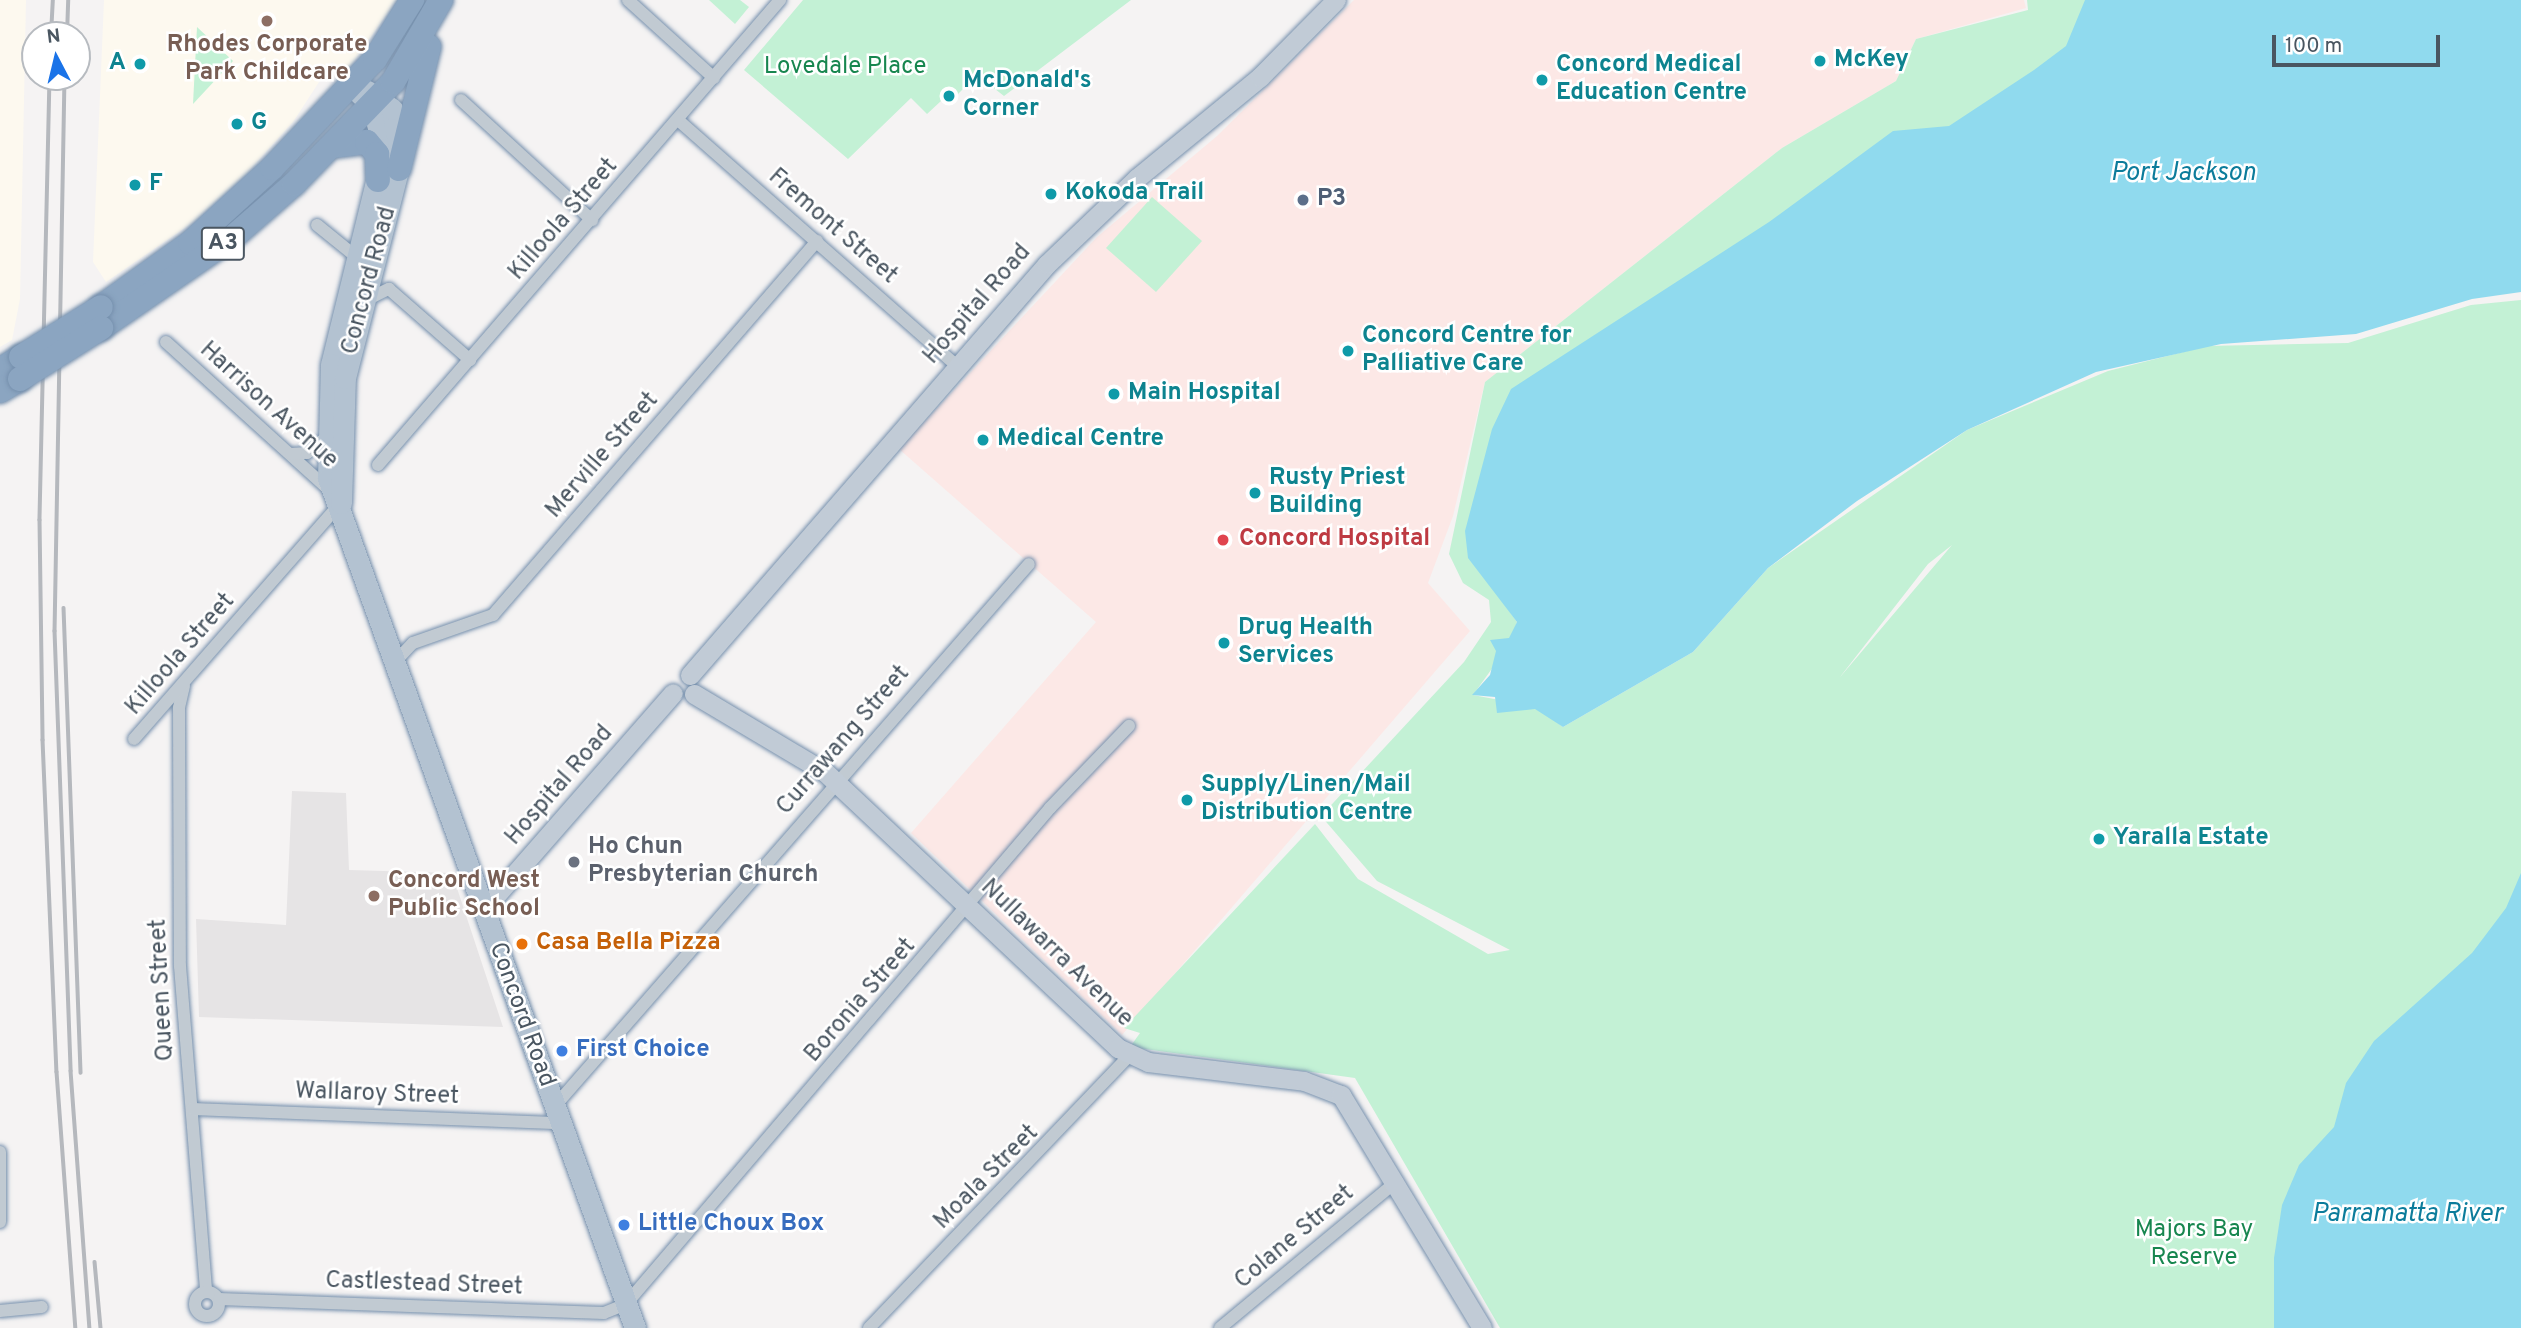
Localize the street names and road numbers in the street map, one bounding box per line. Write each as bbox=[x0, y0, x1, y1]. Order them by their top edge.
street label: Killoola Street bbox=[503, 153, 625, 287]
street label: Fremont Street bbox=[762, 163, 902, 291]
street label: Concord Road bbox=[336, 204, 404, 358]
road number: A3 bbox=[200, 224, 246, 264]
street label: Hospital Road bbox=[918, 239, 1038, 371]
street label: Harrison Avenue bbox=[193, 336, 343, 476]
street label: Merville Street bbox=[540, 387, 666, 525]
street label: Killoola Street bbox=[120, 588, 242, 722]
street label: Currawang Street bbox=[771, 660, 917, 822]
street label: Hospital Road bbox=[500, 720, 620, 852]
street label: Nullawarra Avenue bbox=[973, 874, 1139, 1034]
street label: Queen Street bbox=[145, 918, 181, 1062]
street label: Boronia Street bbox=[799, 933, 923, 1069]
street label: Concord Road bbox=[482, 939, 560, 1091]
street label: Wallaroy Street bbox=[294, 1078, 460, 1112]
street label: Moala Street bbox=[929, 1120, 1045, 1236]
street label: Colane Street bbox=[1230, 1180, 1360, 1296]
street label: Castlestead Street bbox=[325, 1267, 523, 1303]

